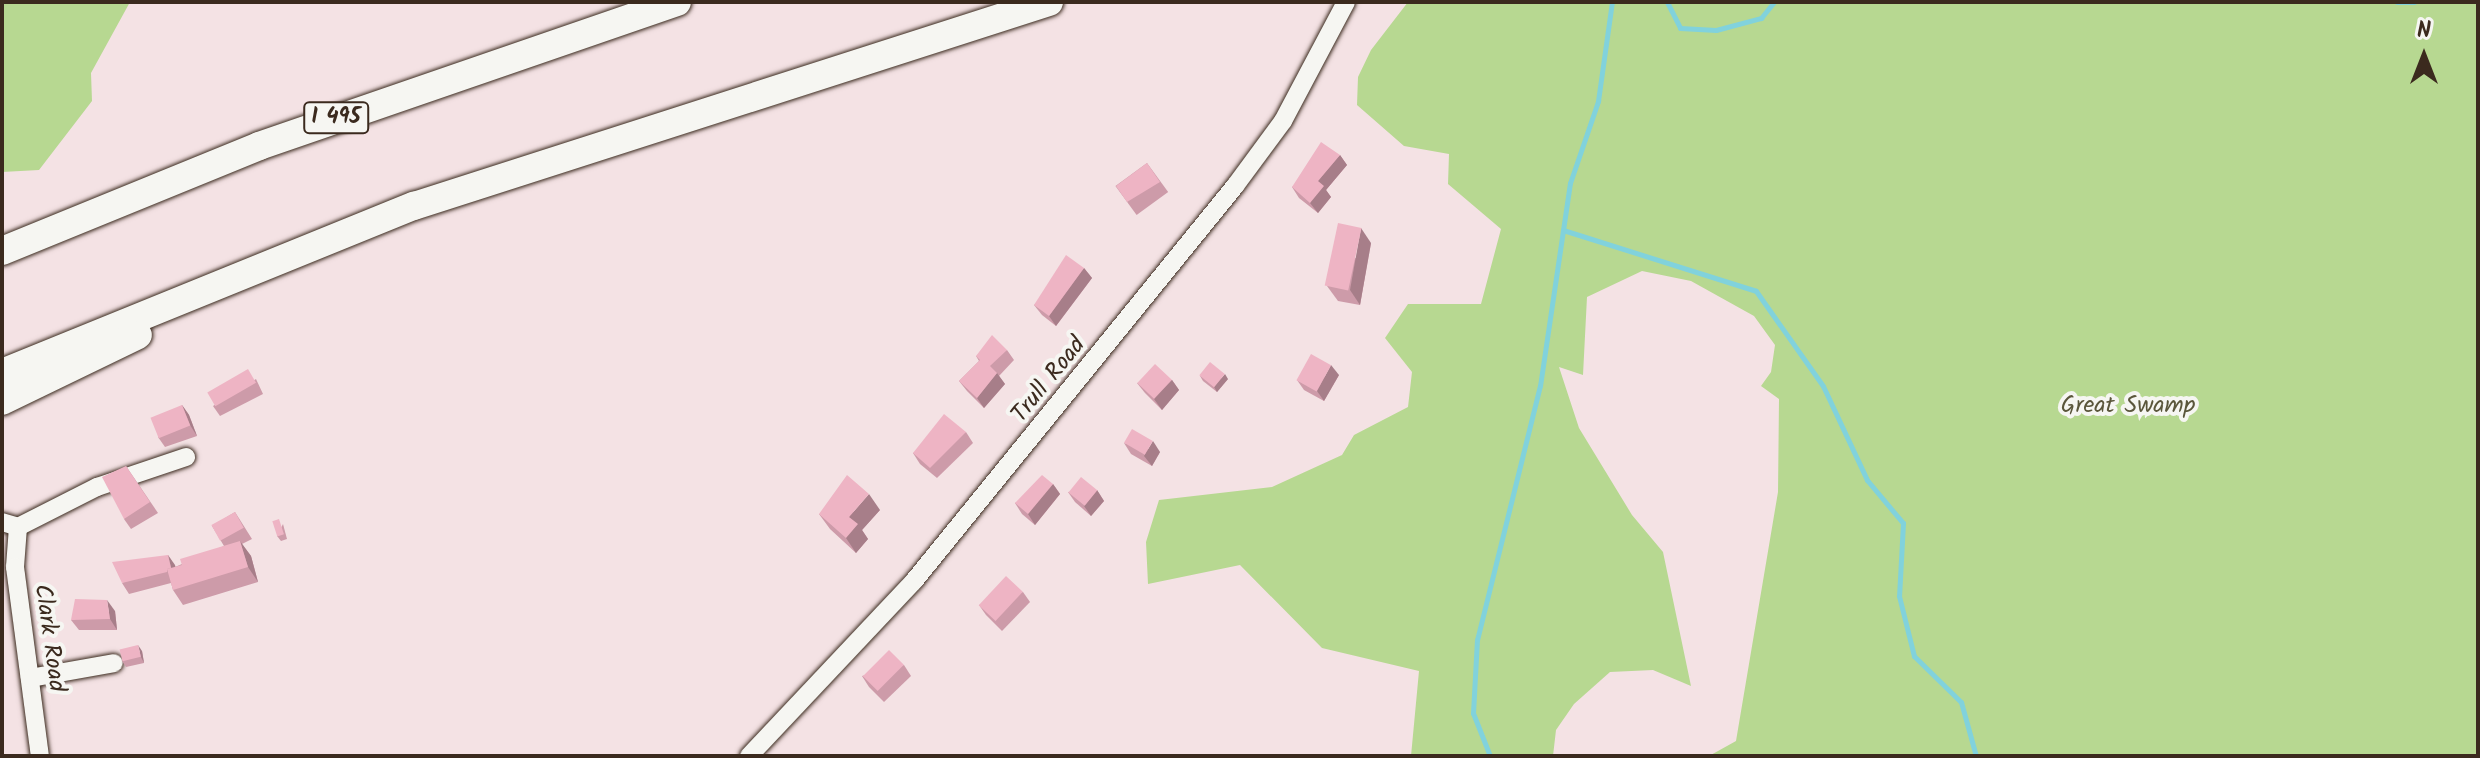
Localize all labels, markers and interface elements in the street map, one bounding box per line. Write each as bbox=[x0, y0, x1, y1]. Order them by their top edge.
text: N bbox=[2417, 14, 2431, 49]
north arrow bbox=[2384, 16, 2464, 96]
road number: I 495 bbox=[302, 100, 370, 136]
street label: Trull Road bbox=[1006, 331, 1092, 429]
park label: Great Swamp bbox=[2061, 392, 2195, 420]
street label: Clark Road bbox=[27, 582, 71, 694]

